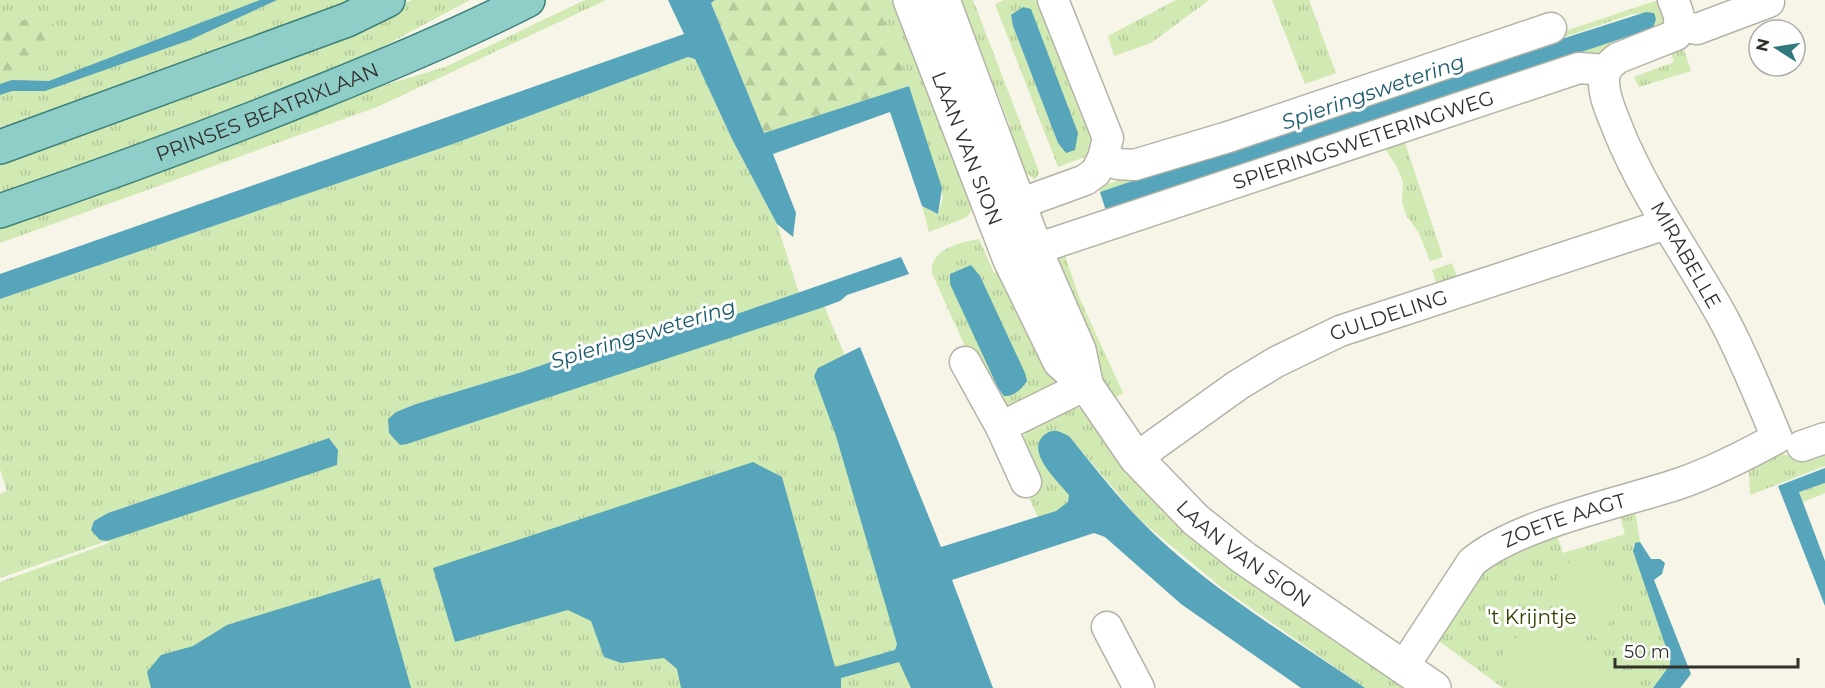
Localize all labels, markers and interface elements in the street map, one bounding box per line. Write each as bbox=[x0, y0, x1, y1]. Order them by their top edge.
north arrow bbox=[1747, 18, 1807, 78]
text: N bbox=[1752, 37, 1773, 53]
water label: Spieringswetering bbox=[1278, 48, 1468, 135]
street label: PRINSES BEATRIXLAAN bbox=[152, 57, 382, 167]
street label: LAAN VAN SION bbox=[927, 68, 1007, 229]
street label: SPIERINGSWETERINGWEG bbox=[1230, 85, 1497, 195]
street label: MIRABELLE bbox=[1646, 197, 1726, 313]
street label: GULDELING bbox=[1326, 285, 1450, 346]
water label: Spieringswetering bbox=[547, 293, 738, 374]
street label: ZOETE AAGT bbox=[1498, 488, 1629, 553]
street label: LAAN VAN SION bbox=[1171, 495, 1316, 612]
park label: 't Krijntje bbox=[1487, 605, 1577, 629]
scale bar bbox=[1615, 631, 1798, 669]
text: 50 m bbox=[1624, 641, 1670, 663]

